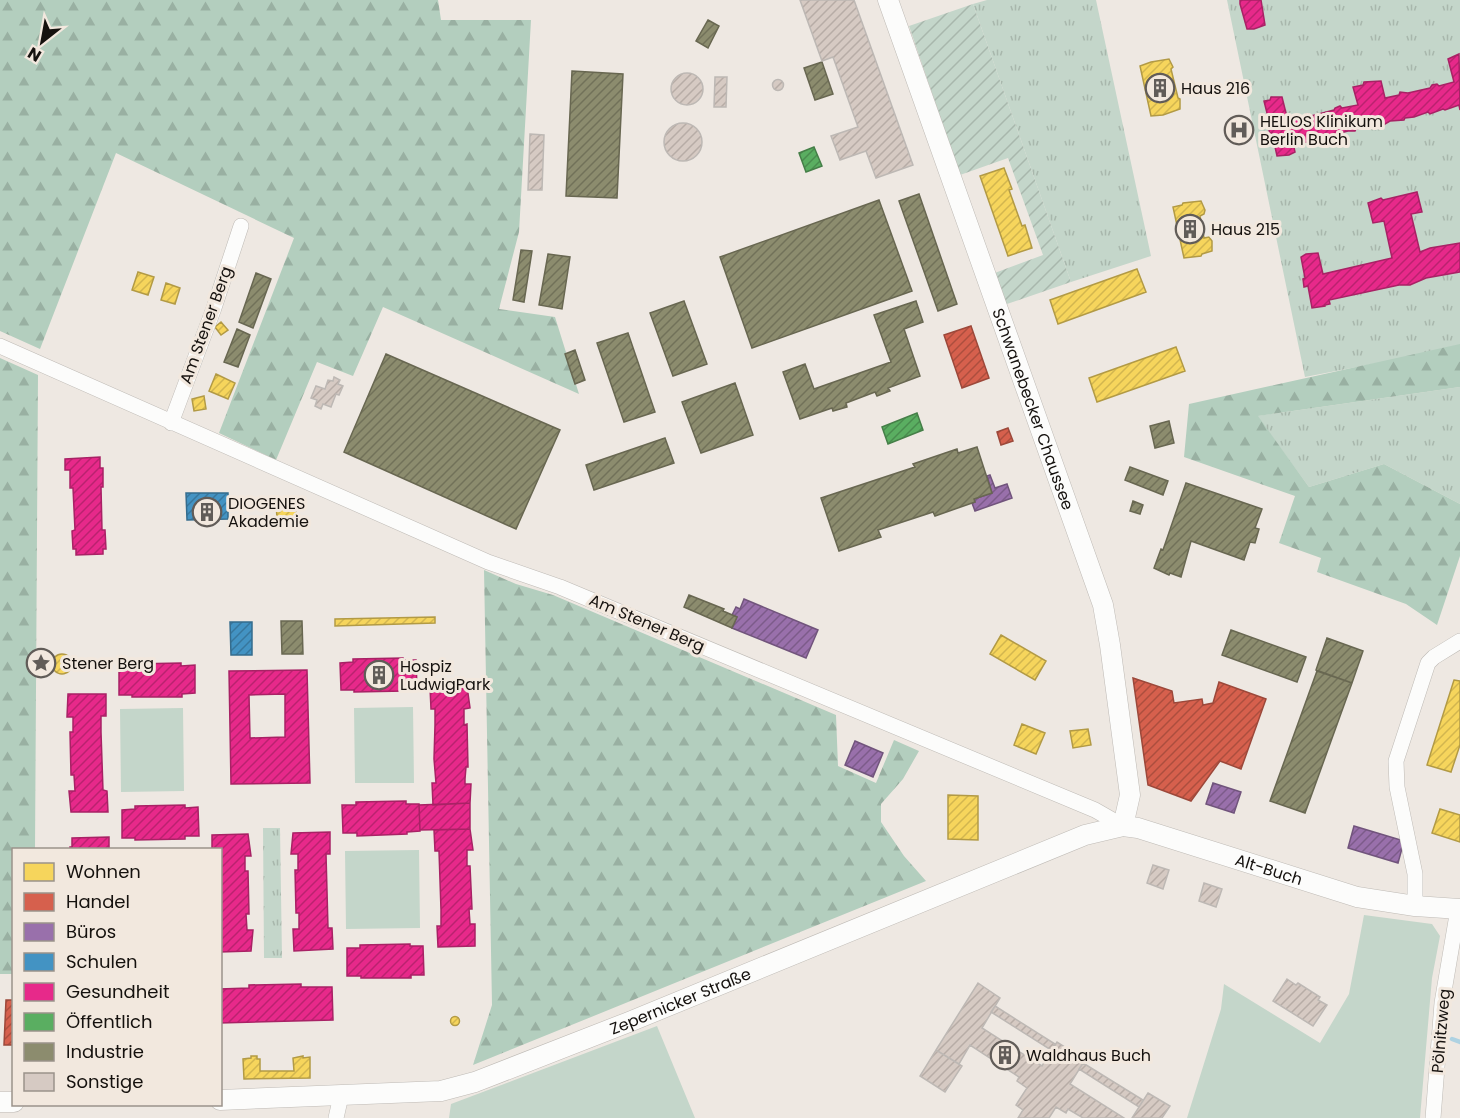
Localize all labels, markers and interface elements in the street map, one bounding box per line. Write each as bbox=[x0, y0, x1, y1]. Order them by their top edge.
north arrow bbox=[12, 12, 72, 72]
text: N bbox=[23, 41, 46, 67]
building icon: Haus 216 bbox=[1144, 72, 1176, 104]
place label: Haus 216 bbox=[1181, 77, 1250, 100]
place label: HELIOS Klinikum Berlin Buch bbox=[1260, 110, 1383, 151]
hospital icon: HELIOS Klinikum Berlin Buch bbox=[1223, 114, 1255, 146]
building icon: Haus 215 bbox=[1174, 213, 1206, 245]
place label: Haus 215 bbox=[1211, 218, 1280, 241]
street label: Am Stener Berg bbox=[174, 263, 238, 387]
street label: Schwanebecker Chaussee bbox=[987, 305, 1080, 513]
place label: DIOGENES Akademie bbox=[228, 492, 309, 533]
building icon: DIOGENES Akademie bbox=[191, 496, 223, 528]
street label: Am Stener Berg bbox=[586, 588, 708, 658]
place icon: Stener Berg bbox=[25, 647, 57, 679]
place label: Stener Berg bbox=[62, 652, 154, 675]
place label: Hospiz LudwigPark bbox=[400, 655, 491, 696]
building icon: Hospiz LudwigPark bbox=[363, 659, 395, 691]
legend bbox=[12, 848, 222, 1106]
street label: Alt-Buch bbox=[1232, 848, 1306, 891]
text: Wohnen bbox=[66, 859, 141, 884]
text: Handel bbox=[66, 889, 130, 914]
text: Büros bbox=[66, 919, 116, 944]
text: Schulen bbox=[66, 949, 138, 974]
street label: Zepernicker Straße bbox=[606, 962, 754, 1040]
text: Gesundheit bbox=[66, 979, 169, 1004]
street label: Pölnitzweg bbox=[1426, 988, 1456, 1074]
text: Öffentlich bbox=[66, 1009, 153, 1034]
text: Industrie bbox=[66, 1039, 144, 1064]
building icon: Waldhaus Buch bbox=[989, 1039, 1021, 1071]
place label: Waldhaus Buch bbox=[1026, 1044, 1151, 1067]
text: Sonstige bbox=[66, 1069, 143, 1094]

